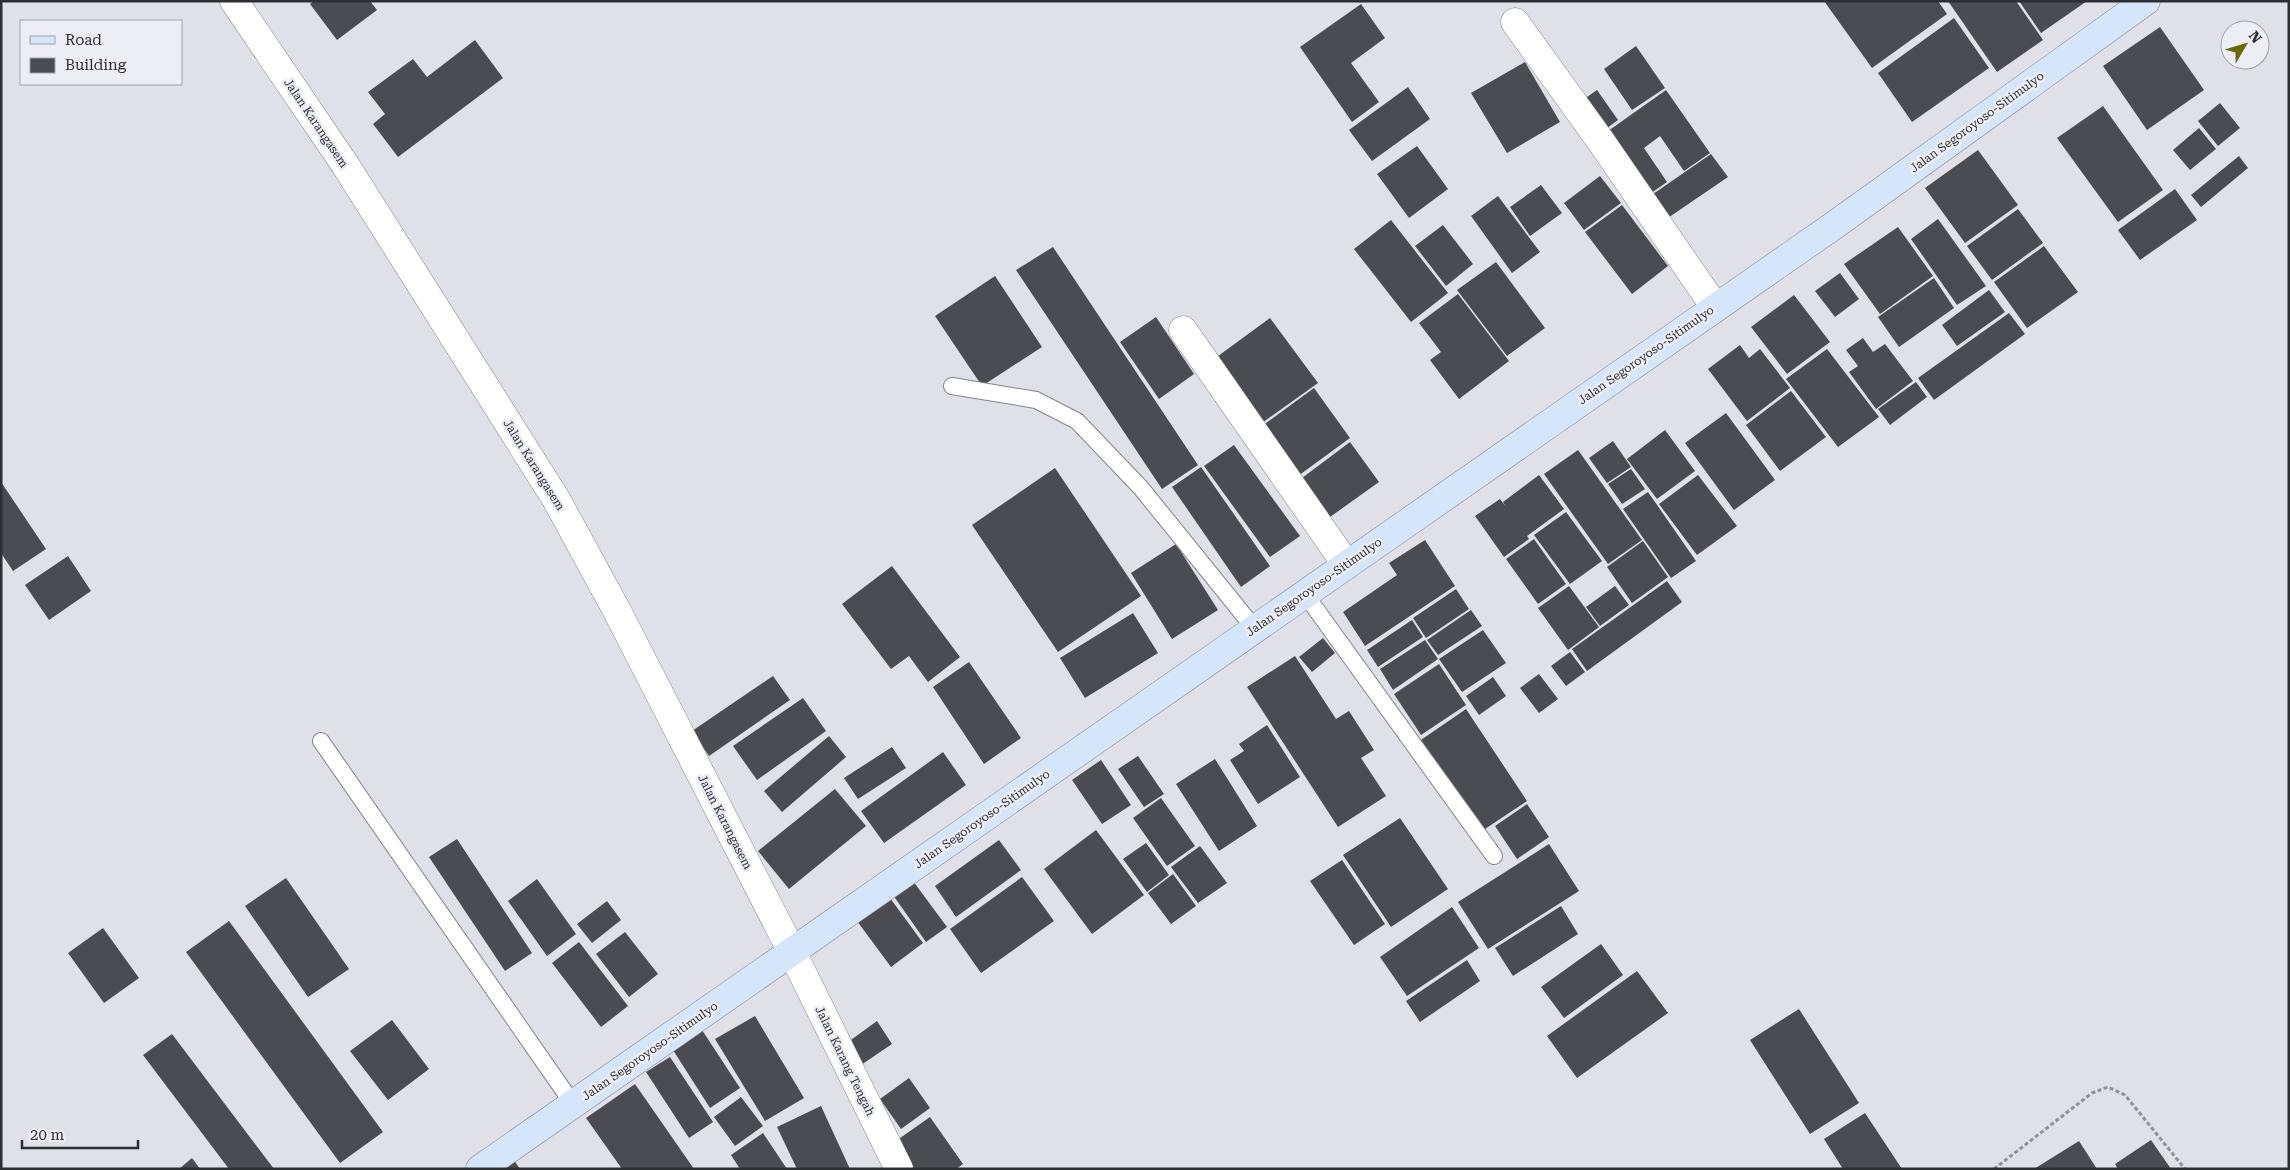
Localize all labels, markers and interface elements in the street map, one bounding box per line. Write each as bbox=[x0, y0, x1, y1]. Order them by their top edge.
legend bbox=[20, 20, 182, 85]
north arrow bbox=[2220, 20, 2270, 70]
text: N bbox=[2246, 28, 2265, 46]
text: Road bbox=[65, 31, 102, 49]
text: Building bbox=[65, 56, 127, 74]
street label: Jalan Segoroyoso-Sitimulyo bbox=[1907, 69, 2047, 175]
street label: Jalan Karangasem bbox=[281, 76, 351, 170]
street label: Jalan Segoroyoso-Sitimulyo bbox=[1575, 303, 1717, 407]
street label: Jalan Karangasem bbox=[500, 417, 568, 513]
street label: Jalan Segoroyoso-Sitimulyo bbox=[1243, 535, 1385, 639]
street label: Jalan Segoroyoso-Sitimulyo bbox=[911, 767, 1053, 871]
street label: Jalan Karangasem bbox=[695, 772, 755, 872]
street label: Jalan Segoroyoso-Sitimulyo bbox=[579, 999, 721, 1103]
street label: Jalan Karang Tengah bbox=[812, 1004, 878, 1118]
scale bar bbox=[22, 1118, 139, 1150]
text: 20 m bbox=[30, 1126, 65, 1144]

